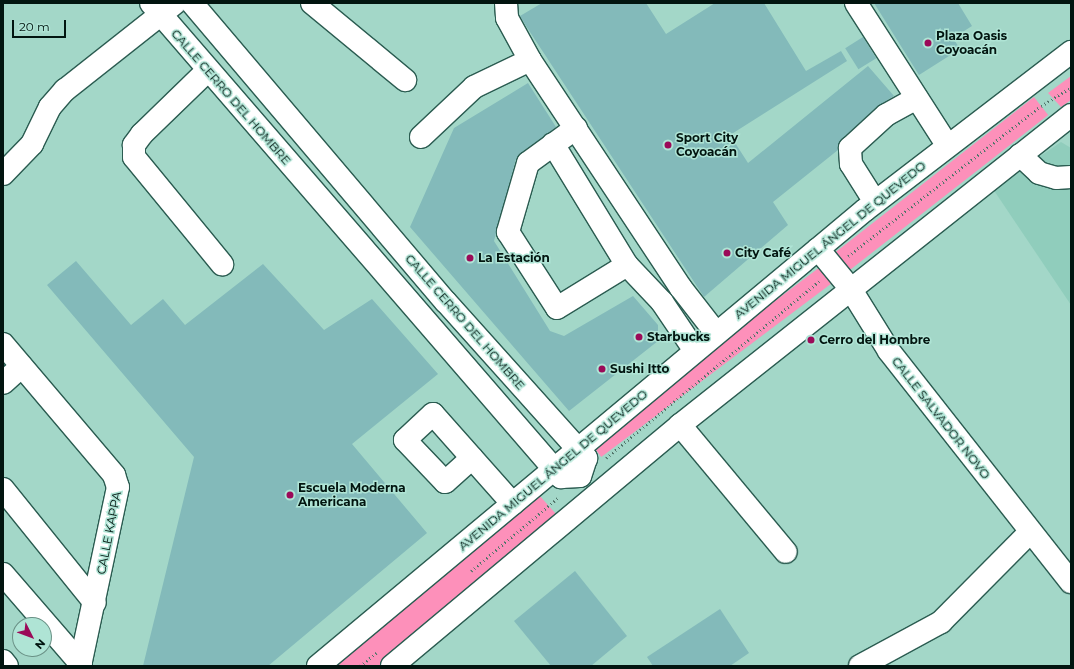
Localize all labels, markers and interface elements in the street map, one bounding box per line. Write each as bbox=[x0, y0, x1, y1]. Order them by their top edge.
scale bar bbox=[14, 12, 68, 38]
text: 20 m bbox=[19, 19, 50, 34]
street label: CALLE CERRO DEL HOMBRE bbox=[168, 26, 294, 168]
place label: Plaza Oasis Coyoacán bbox=[936, 29, 1007, 57]
marker: Plaza Oasis Coyoacán bbox=[923, 38, 933, 48]
place label: Sport City Coyoacán bbox=[676, 131, 738, 159]
marker: Sport City Coyoacán bbox=[663, 140, 673, 150]
street label: AVENIDA MIGUEL ÁNGEL DE QUEVEDO bbox=[731, 158, 929, 322]
place label: City Café bbox=[735, 246, 791, 260]
marker: City Café bbox=[722, 248, 732, 258]
street label: CALLE CERRO DEL HOMBRE bbox=[402, 251, 528, 393]
place label: La Estación bbox=[478, 251, 550, 265]
marker: La Estación bbox=[465, 253, 475, 263]
place label: Starbucks bbox=[647, 330, 710, 344]
marker: Starbucks bbox=[634, 332, 644, 342]
place label: Cerro del Hombre bbox=[819, 333, 930, 347]
marker: Cerro del Hombre bbox=[806, 335, 816, 345]
street label: CALLE SALVADOR NOVO bbox=[889, 354, 993, 482]
place label: Sushi Itto bbox=[610, 362, 669, 376]
marker: Sushi Itto bbox=[597, 364, 607, 374]
street label: AVENIDA MIGUEL ÁNGEL DE QUEVEDO bbox=[456, 387, 650, 553]
place label: Escuela Moderna Americana bbox=[298, 481, 406, 509]
street label: CALLE KAPPA bbox=[94, 490, 124, 576]
marker: Escuela Moderna Americana bbox=[285, 490, 295, 500]
north arrow bbox=[12, 617, 52, 657]
text: N bbox=[32, 636, 48, 652]

